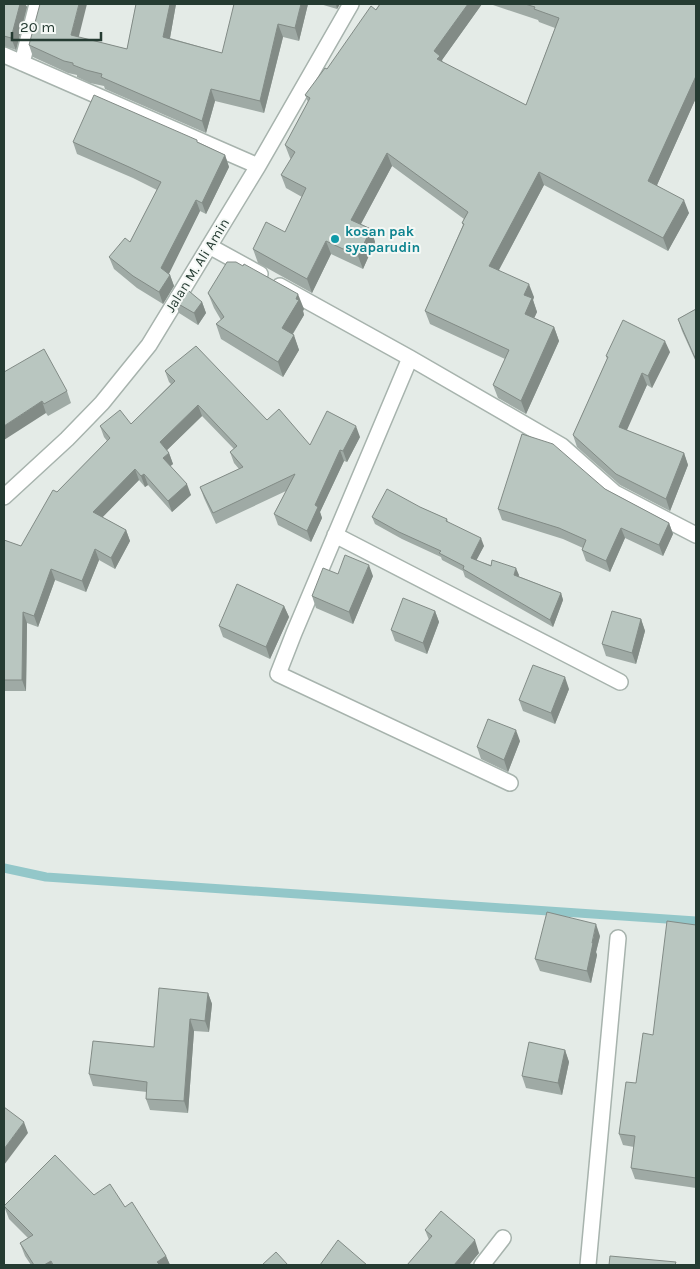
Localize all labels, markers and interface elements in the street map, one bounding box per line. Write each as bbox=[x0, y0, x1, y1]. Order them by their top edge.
scale bar bbox=[12, 10, 101, 42]
text: 20 m bbox=[20, 18, 55, 36]
street label: Jalan M. Ali Amin bbox=[162, 215, 233, 315]
place label: kosan pak syaparudin bbox=[345, 223, 420, 256]
marker: kosan pak syaparudin bbox=[329, 233, 341, 245]

